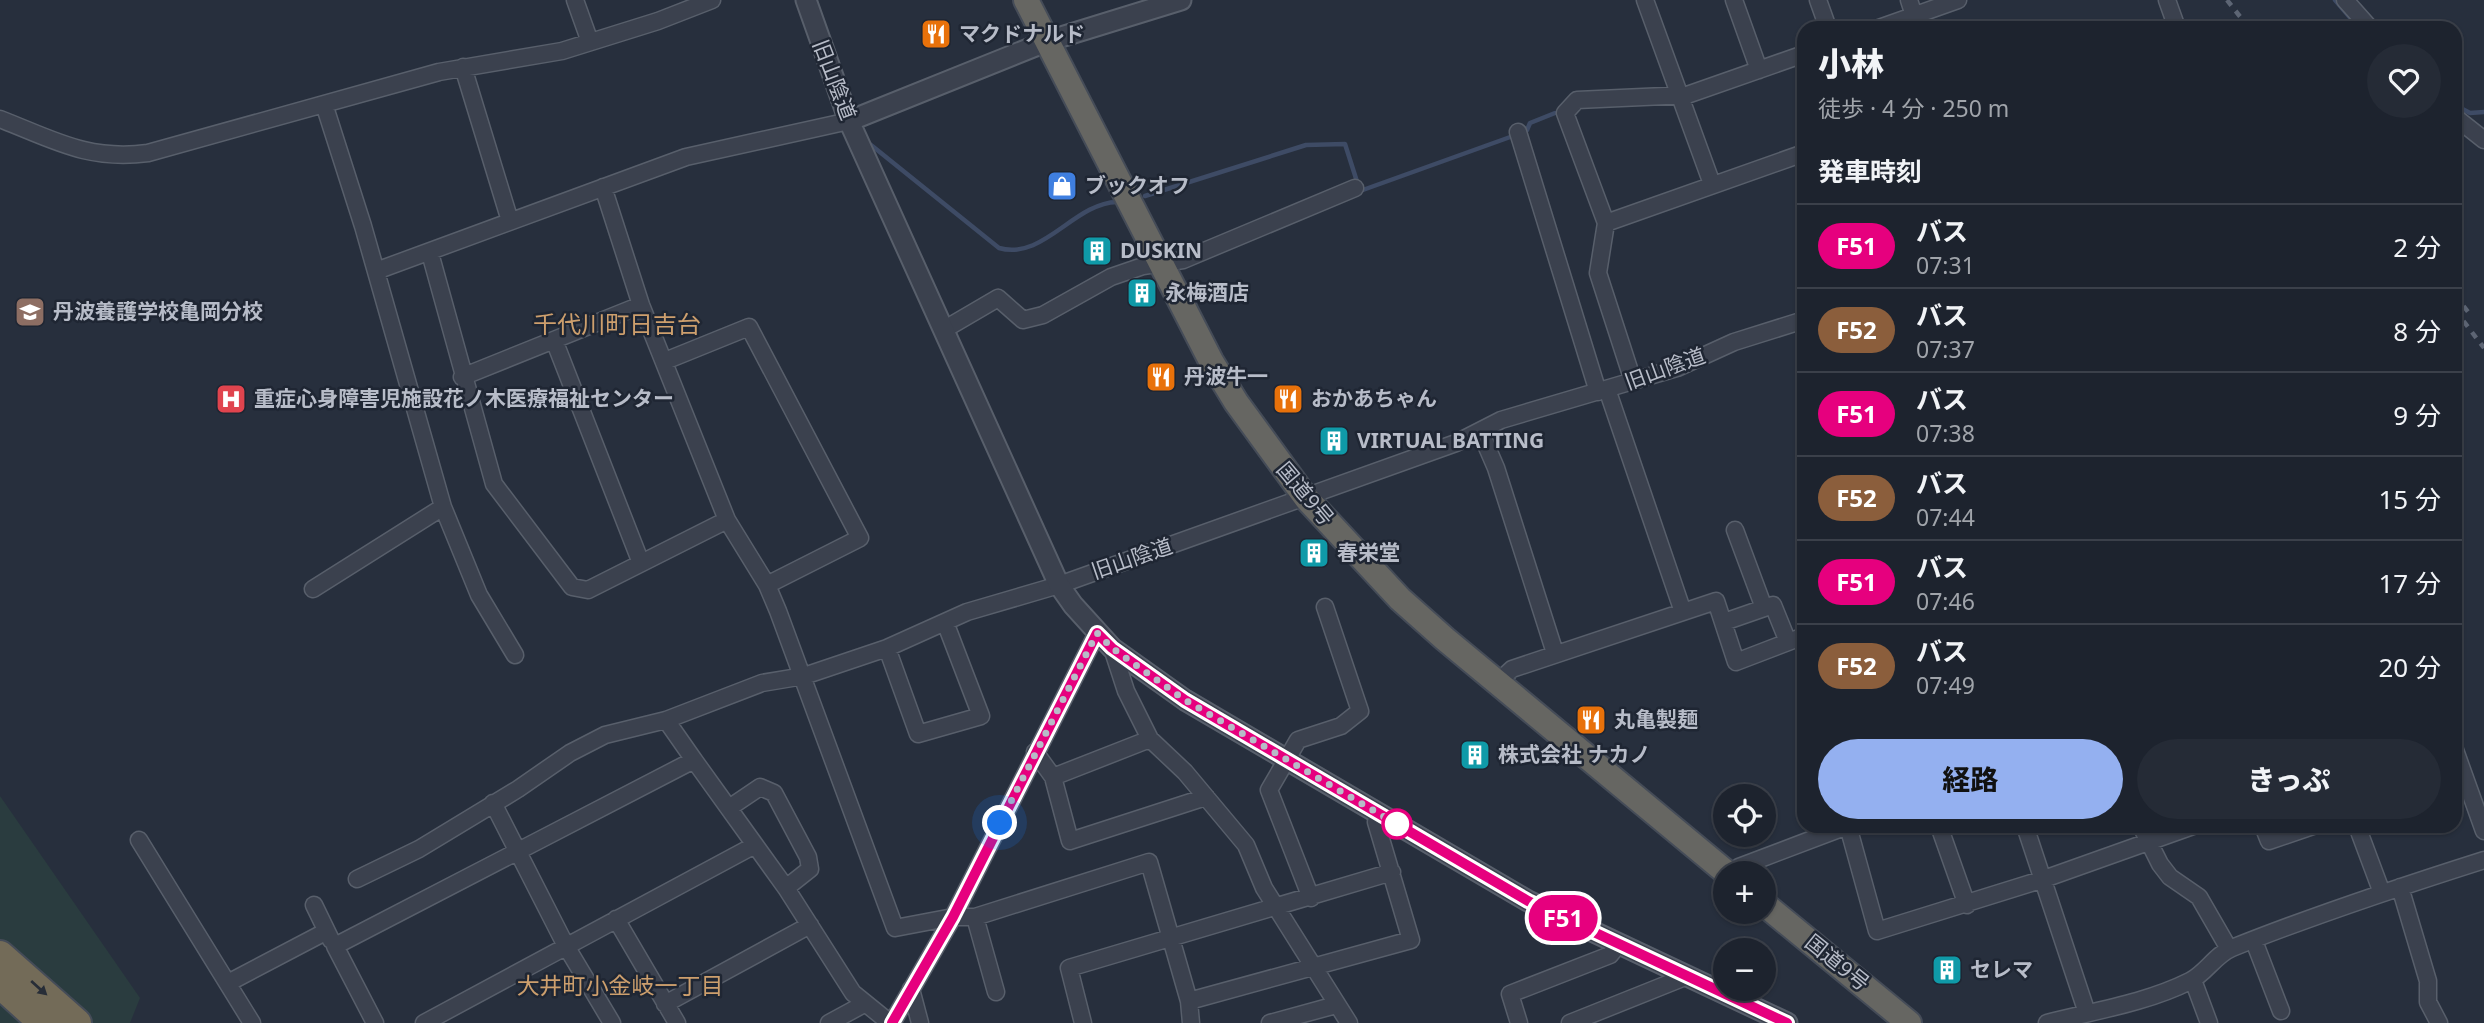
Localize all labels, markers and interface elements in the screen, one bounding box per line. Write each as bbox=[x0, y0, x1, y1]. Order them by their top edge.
restaurant icon: マクドナルド bbox=[919, 17, 953, 51]
place label: マクドナルド bbox=[959, 19, 1085, 47]
street label: 旧山陰道 bbox=[807, 35, 863, 124]
text: 小林 bbox=[1818, 41, 1884, 86]
button: heart bbox=[2367, 44, 2441, 118]
text: 徒歩 · 4 分 · 250 m bbox=[1818, 92, 2009, 124]
text: 発車時刻 bbox=[1818, 153, 1922, 189]
shop icon: ブックオフ bbox=[1045, 169, 1079, 203]
place label: ブックオフ bbox=[1085, 171, 1190, 199]
text: バス bbox=[1916, 213, 1968, 249]
text: F51 bbox=[1836, 229, 1877, 262]
text: 2 分 bbox=[2393, 229, 2441, 265]
building icon: DUSKIN bbox=[1080, 234, 1114, 268]
place label: DUSKIN bbox=[1120, 236, 1202, 264]
text: 07:31 bbox=[1916, 249, 1975, 281]
building icon: 永梅酒店 bbox=[1125, 276, 1159, 310]
place label: 永梅酒店 bbox=[1165, 278, 1249, 306]
school or university icon: 丹波養護学校亀岡分校 bbox=[13, 295, 47, 329]
place label: 丹波養護学校亀岡分校 bbox=[53, 297, 263, 325]
text: バス bbox=[1916, 297, 1968, 333]
district label: 千代川町日吉台 bbox=[533, 307, 701, 340]
text: F52 bbox=[1836, 313, 1877, 346]
text: 8 分 bbox=[2393, 313, 2441, 349]
text: 07:37 bbox=[1916, 333, 1975, 365]
street label: 旧山陰道 bbox=[1620, 341, 1709, 396]
restaurant icon: 丹波牛一 bbox=[1144, 360, 1178, 394]
place label: 丹波牛一 bbox=[1184, 362, 1268, 390]
text: バス bbox=[1916, 381, 1968, 417]
hospital icon: 重症心身障害児施設花ノ木医療福祉センター bbox=[214, 382, 248, 416]
restaurant icon: おかあちゃん bbox=[1271, 382, 1305, 416]
place label: 重症心身障害児施設花ノ木医療福祉センター bbox=[254, 384, 674, 412]
place label: おかあちゃん bbox=[1311, 384, 1437, 412]
text: F51 bbox=[1836, 397, 1877, 430]
text: 9 分 bbox=[2393, 397, 2441, 433]
text: 07:38 bbox=[1916, 417, 1975, 449]
building icon: VIRTUAL BATTING bbox=[1317, 424, 1351, 458]
place label: VIRTUAL BATTING bbox=[1357, 426, 1544, 454]
street label: 国道9号 bbox=[1271, 456, 1341, 531]
text: バス bbox=[1916, 465, 1968, 501]
text: F52 bbox=[1836, 481, 1877, 514]
text: 15 分 bbox=[2378, 481, 2441, 517]
text: 07:44 bbox=[1916, 501, 1975, 533]
street label: 旧山陰道 bbox=[1087, 531, 1176, 585]
building icon: 春栄堂 bbox=[1297, 536, 1331, 570]
place label: 春栄堂 bbox=[1337, 538, 1400, 566]
text: バス bbox=[1916, 549, 1968, 585]
text: F51 bbox=[1836, 565, 1877, 598]
text: 17 分 bbox=[2378, 565, 2441, 601]
text: 07:46 bbox=[1916, 585, 1975, 617]
text: バス bbox=[1916, 633, 1968, 669]
text: F52 bbox=[1836, 649, 1877, 682]
text: 20 分 bbox=[2378, 649, 2441, 685]
text: 07:49 bbox=[1916, 669, 1975, 701]
restaurant icon: 丸亀製麺 bbox=[1574, 703, 1608, 737]
place label: 丸亀製麺 bbox=[1614, 705, 1698, 733]
building icon: 株式会社 ナカノ bbox=[1458, 738, 1492, 772]
button: 経路 bbox=[1818, 739, 2123, 819]
button: きっぷ bbox=[2137, 739, 2441, 819]
place label: 株式会社 ナカノ bbox=[1498, 740, 1650, 768]
map controls bbox=[1713, 784, 1776, 1001]
button: locate bbox=[1713, 784, 1776, 847]
your location bbox=[982, 805, 1017, 840]
unlabelled marker bbox=[1382, 809, 1412, 839]
button: + bbox=[1713, 861, 1776, 924]
line badge: F51 bbox=[1523, 895, 1603, 941]
text: F51 bbox=[1543, 901, 1583, 934]
street label: 国道9号 bbox=[1800, 928, 1876, 997]
button: − bbox=[1713, 938, 1776, 1001]
building icon: セレマ bbox=[1930, 953, 1964, 987]
place label: セレマ bbox=[1970, 955, 2033, 983]
district label: 大井町小金岐一丁目 bbox=[517, 969, 724, 1001]
one-way arrow bbox=[30, 980, 47, 996]

